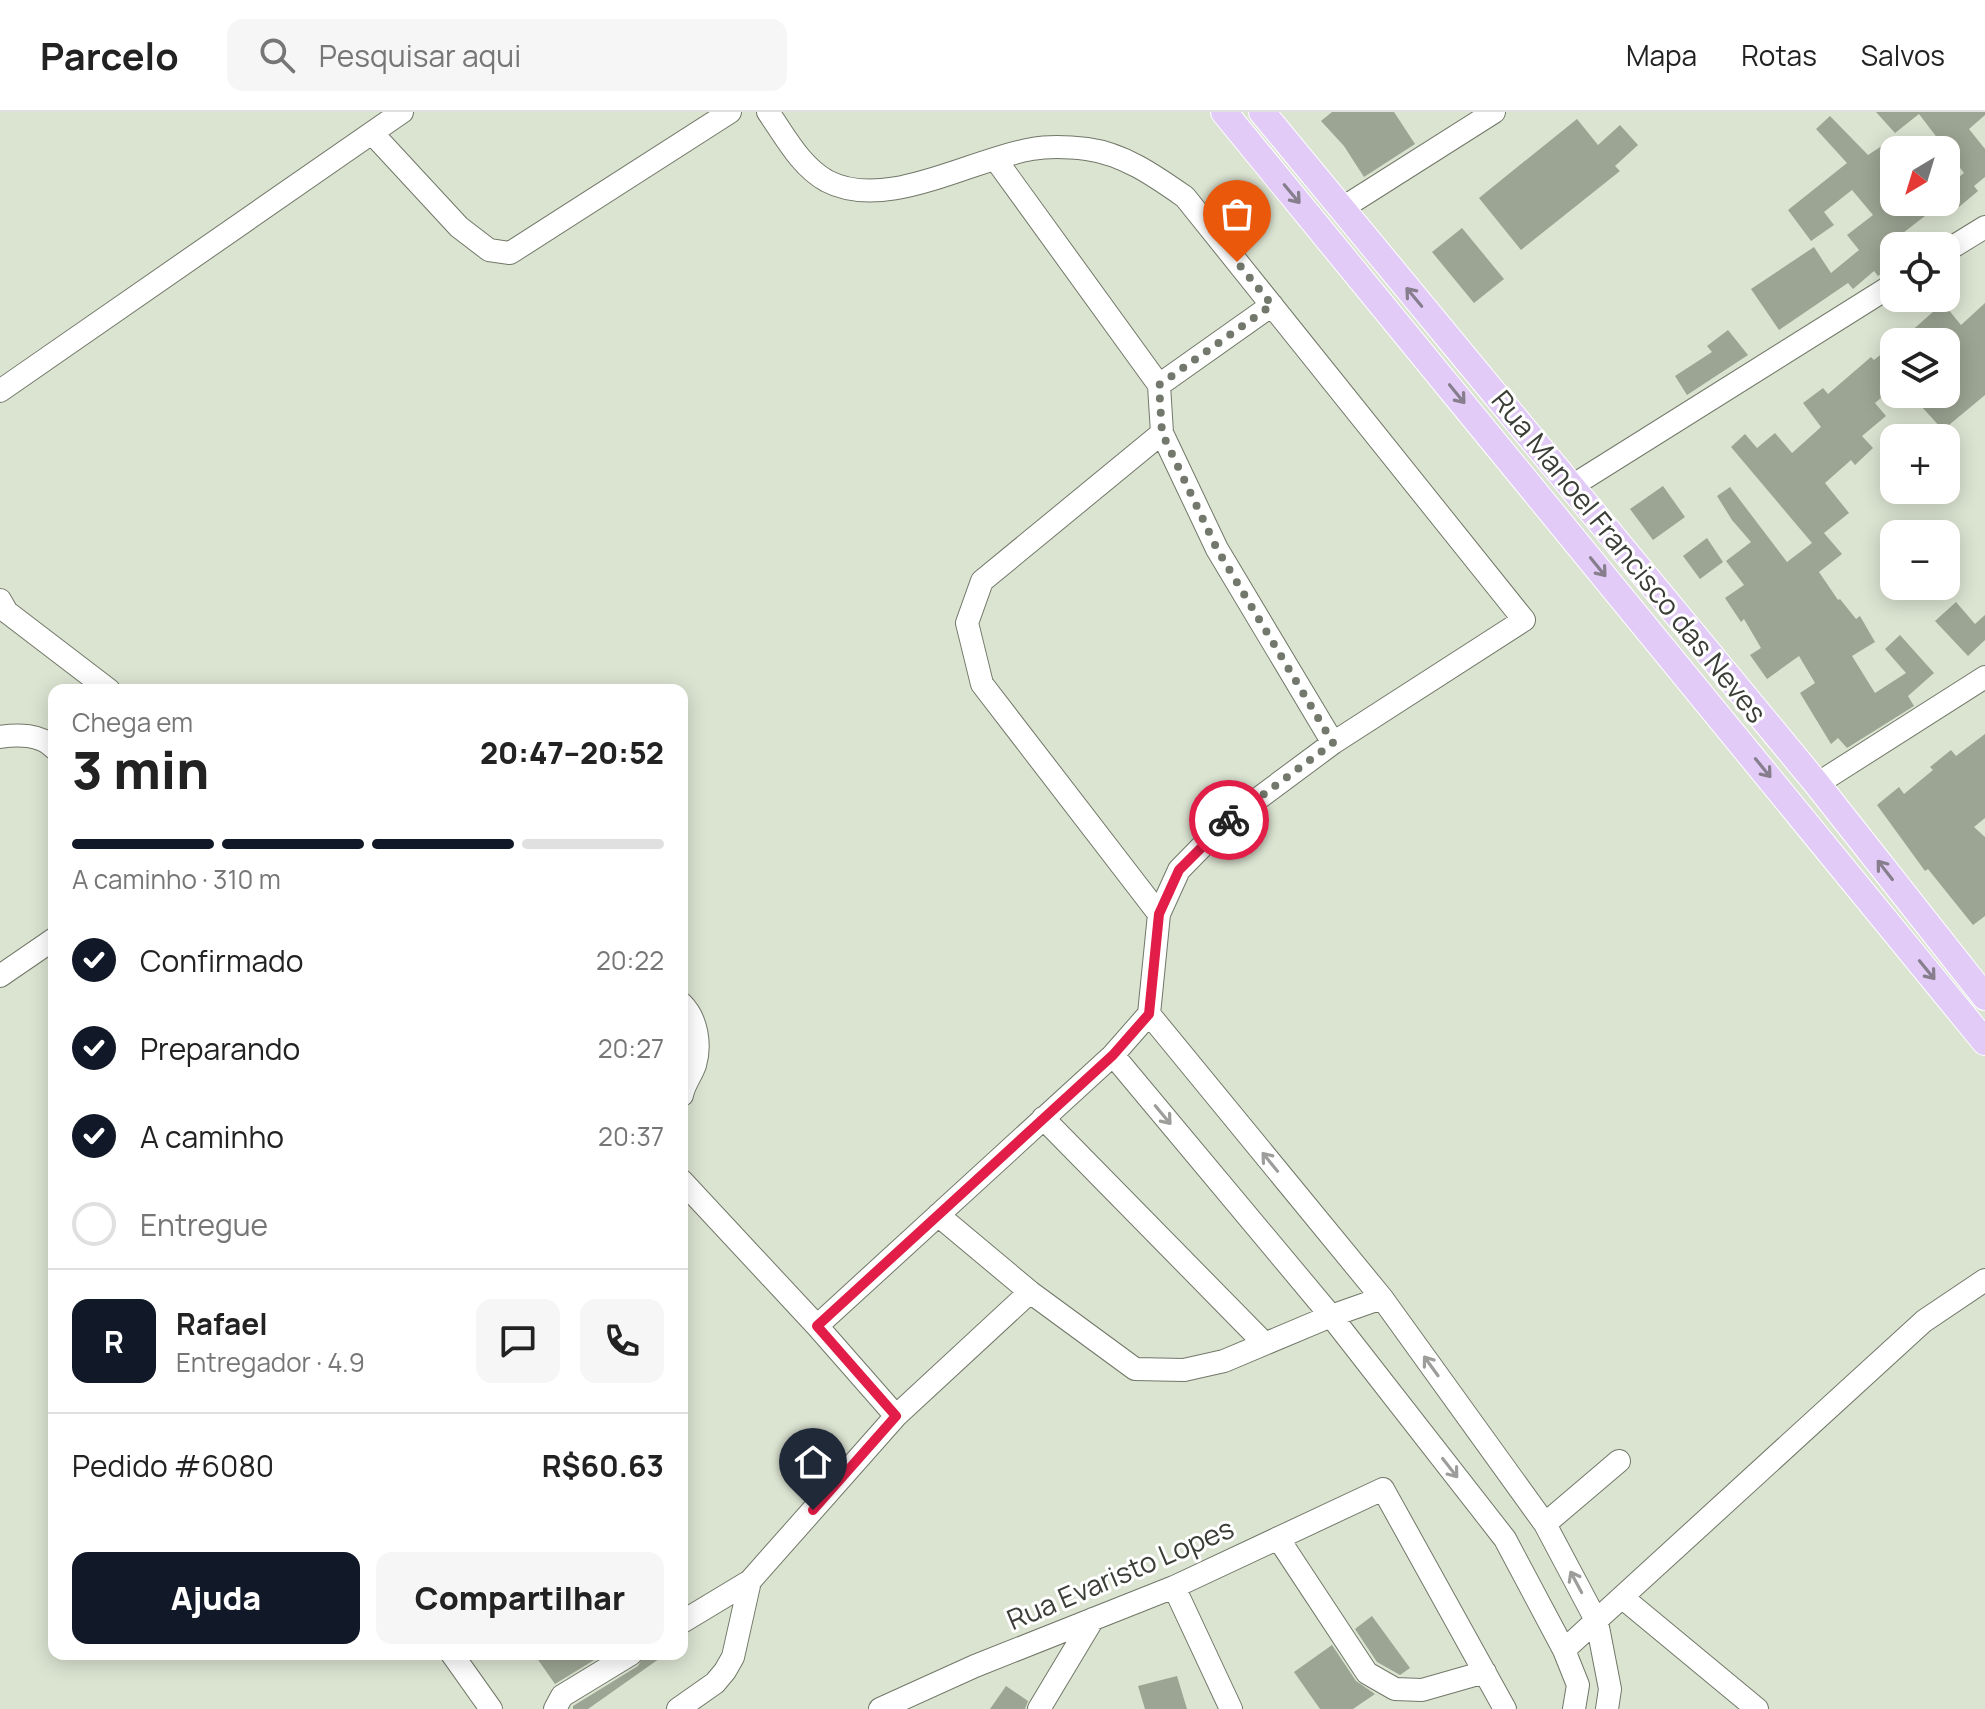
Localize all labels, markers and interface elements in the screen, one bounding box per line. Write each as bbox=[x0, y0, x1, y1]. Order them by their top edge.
search box bbox=[227, 19, 787, 91]
text: Parcelo bbox=[40, 29, 179, 81]
icon: search bbox=[255, 33, 299, 77]
text: Pesquisar aqui bbox=[319, 35, 521, 76]
text: Mapa bbox=[1626, 36, 1697, 74]
text: Rotas bbox=[1741, 36, 1817, 74]
text: Salvos bbox=[1861, 36, 1945, 74]
north arrow bbox=[1880, 136, 1960, 216]
map controls bbox=[1880, 136, 1960, 600]
pin bbox=[1203, 180, 1271, 262]
one-way arrow bbox=[1283, 183, 1301, 204]
icon: bag bbox=[1215, 192, 1259, 236]
button: locate bbox=[1880, 232, 1960, 312]
one-way arrow bbox=[1405, 288, 1423, 308]
button: layers bbox=[1880, 328, 1960, 408]
street label: Rua Manoel Francisco das Neves bbox=[1484, 382, 1776, 730]
one-way arrow bbox=[1448, 384, 1466, 404]
button: + bbox=[1880, 424, 1960, 504]
button: − bbox=[1880, 520, 1960, 600]
one-way arrow bbox=[1590, 556, 1607, 577]
text: Chega em bbox=[72, 704, 193, 740]
text: 20:47–20:52 bbox=[480, 732, 664, 773]
text: 3 min bbox=[72, 734, 209, 805]
one-way arrow bbox=[1753, 758, 1771, 779]
courier bbox=[1189, 780, 1269, 860]
icon: bike bbox=[1207, 798, 1251, 842]
one-way arrow bbox=[1876, 860, 1893, 881]
text: A caminho · 310 m bbox=[72, 861, 281, 897]
icon: check bbox=[72, 938, 116, 982]
text: Confirmado bbox=[140, 940, 304, 981]
text: 20:22 bbox=[596, 942, 664, 978]
one-way arrow bbox=[1918, 959, 1935, 980]
icon: check bbox=[72, 1026, 116, 1070]
text: Preparando bbox=[140, 1028, 300, 1069]
text: 20:27 bbox=[598, 1030, 664, 1066]
one-way arrow bbox=[1154, 1104, 1172, 1124]
icon: check bbox=[72, 1114, 116, 1158]
text: A caminho bbox=[140, 1116, 284, 1157]
text: 20:37 bbox=[598, 1118, 664, 1154]
one-way arrow bbox=[1261, 1152, 1279, 1173]
text: Entregue bbox=[140, 1204, 268, 1245]
button: chat bbox=[476, 1299, 560, 1383]
button: phone bbox=[580, 1299, 664, 1383]
text: Rafael bbox=[176, 1303, 268, 1344]
text: R bbox=[104, 1321, 124, 1362]
text: Entregador · 4.9 bbox=[176, 1344, 365, 1380]
one-way arrow bbox=[1423, 1356, 1439, 1378]
pin bbox=[779, 1428, 847, 1510]
icon: home bbox=[791, 1440, 835, 1484]
text: Pedido #6080 bbox=[72, 1445, 274, 1486]
text: R$60.63 bbox=[542, 1445, 664, 1486]
one-way arrow bbox=[1441, 1457, 1458, 1479]
street label: Rua Evaristo Lopes bbox=[1001, 1508, 1239, 1638]
button: Ajuda bbox=[72, 1552, 360, 1644]
button: Compartilhar bbox=[376, 1552, 664, 1644]
one-way arrow bbox=[1567, 1570, 1583, 1594]

